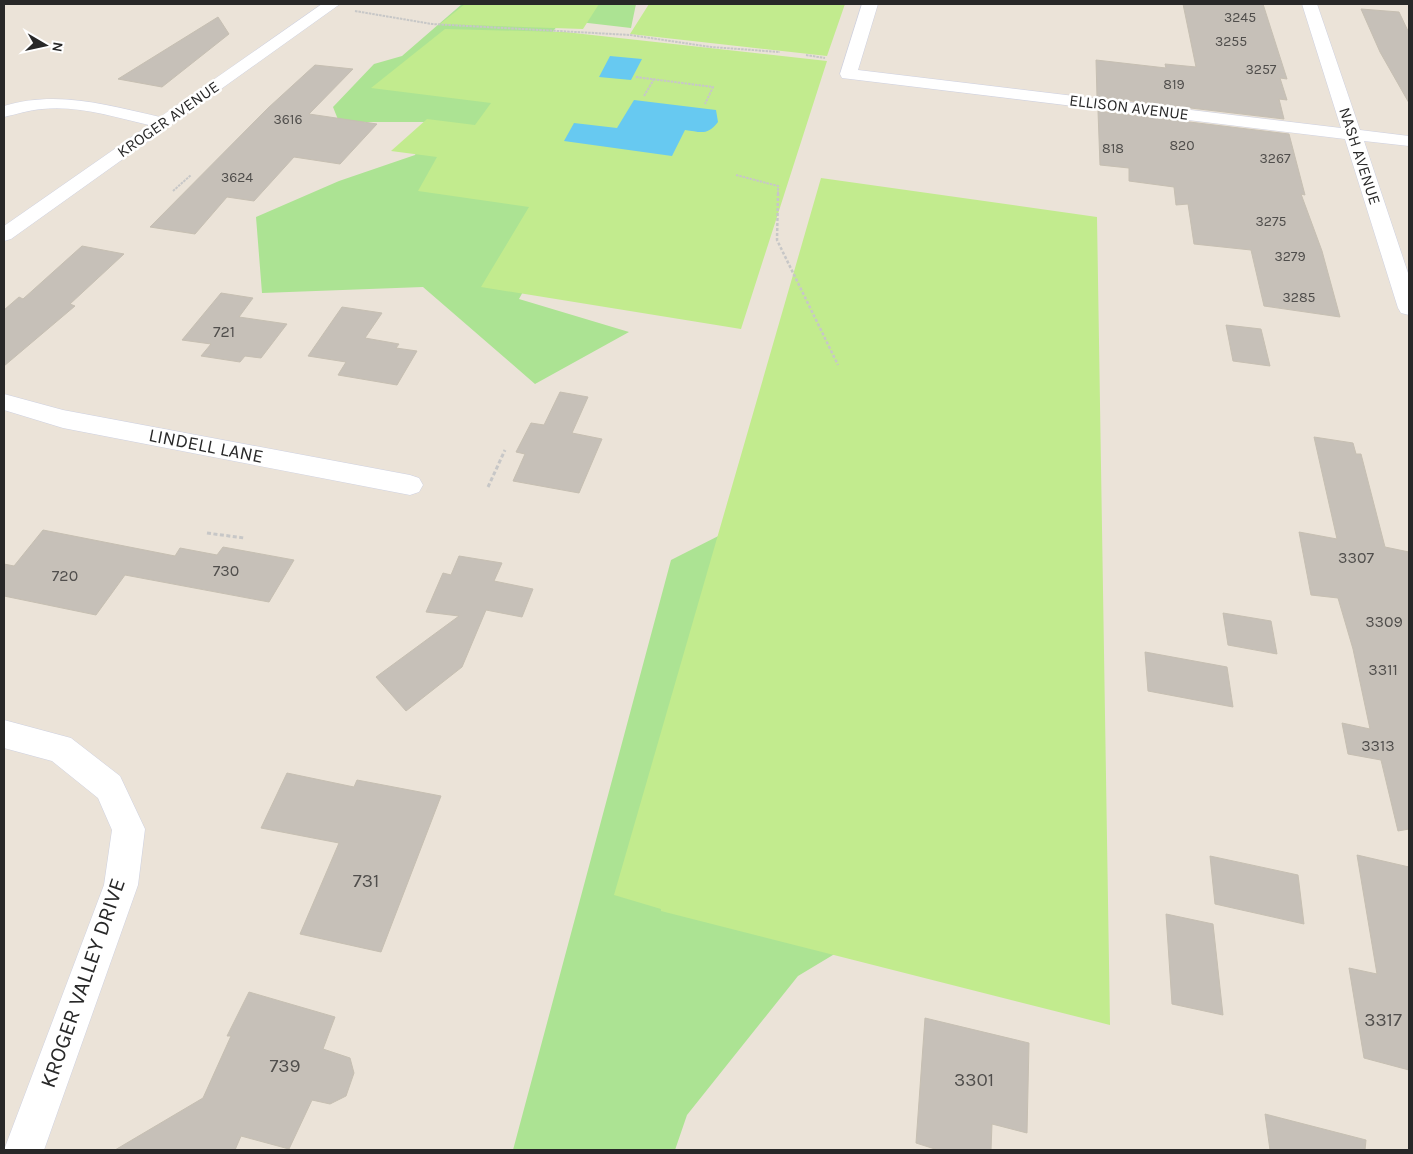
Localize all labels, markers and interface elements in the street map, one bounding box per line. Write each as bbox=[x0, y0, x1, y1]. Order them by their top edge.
house number: 3245 bbox=[1224, 9, 1256, 26]
north arrow bbox=[20, 20, 70, 70]
house number: 3255 bbox=[1215, 33, 1247, 50]
text: N bbox=[48, 41, 67, 53]
house number: 3257 bbox=[1246, 61, 1277, 78]
house number: 819 bbox=[1163, 76, 1185, 93]
street label: KROGER AVENUE bbox=[113, 77, 223, 161]
street label: ELLISON AVENUE bbox=[1068, 90, 1190, 124]
street label: NASH AVENUE bbox=[1335, 105, 1385, 207]
house number: 3616 bbox=[274, 111, 302, 128]
house number: 820 bbox=[1169, 137, 1195, 154]
house number: 818 bbox=[1102, 140, 1124, 157]
house number: 3267 bbox=[1260, 150, 1291, 167]
house number: 3624 bbox=[221, 169, 253, 186]
house number: 3275 bbox=[1256, 213, 1287, 230]
house number: 3279 bbox=[1274, 248, 1306, 265]
house number: 3285 bbox=[1283, 289, 1316, 306]
house number: 721 bbox=[213, 322, 235, 341]
street label: LINDELL LANE bbox=[147, 424, 265, 468]
house number: 3307 bbox=[1338, 548, 1374, 567]
house number: 730 bbox=[213, 561, 239, 580]
house number: 720 bbox=[52, 566, 78, 585]
house number: 3309 bbox=[1365, 612, 1403, 631]
house number: 3311 bbox=[1368, 660, 1398, 679]
house number: 3313 bbox=[1361, 736, 1395, 755]
house number: 731 bbox=[353, 870, 379, 892]
street label: KROGER VALLEY DRIVE bbox=[35, 875, 131, 1091]
house number: 3317 bbox=[1364, 1009, 1402, 1031]
house number: 739 bbox=[269, 1055, 301, 1077]
house number: 3301 bbox=[954, 1069, 994, 1091]

